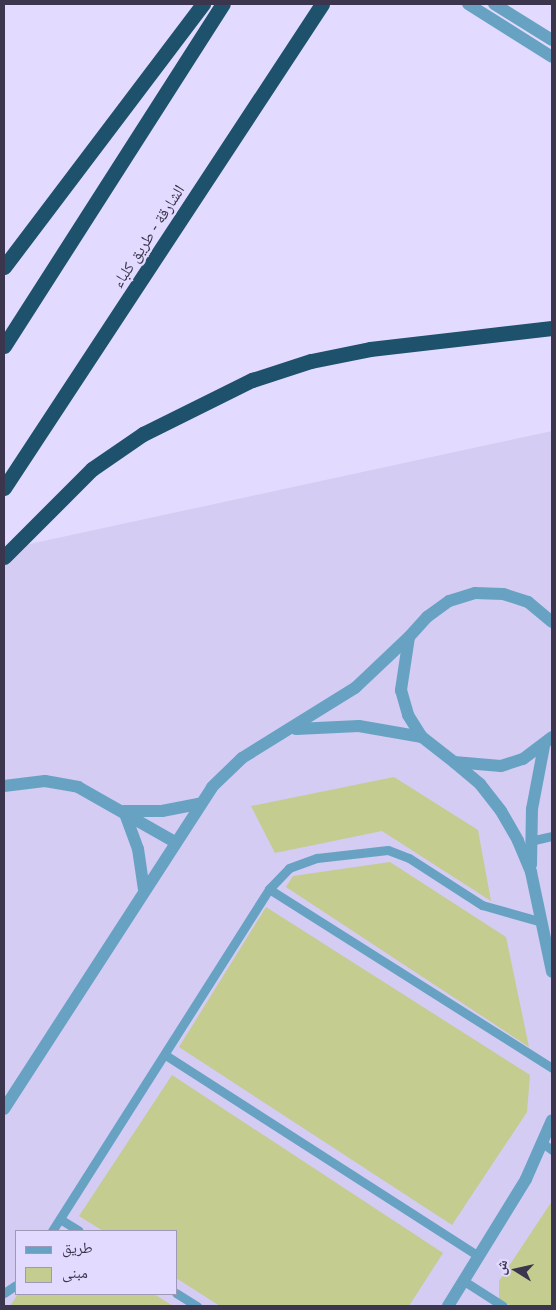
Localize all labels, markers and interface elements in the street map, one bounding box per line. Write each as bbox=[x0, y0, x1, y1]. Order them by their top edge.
street label: الشارقة - طريق كلباء bbox=[108, 181, 188, 291]
legend bbox=[15, 1230, 178, 1295]
text: طريق bbox=[62, 1237, 93, 1257]
north arrow bbox=[491, 1245, 541, 1295]
text: ش bbox=[490, 1258, 511, 1276]
text: مبنى bbox=[62, 1262, 88, 1282]

